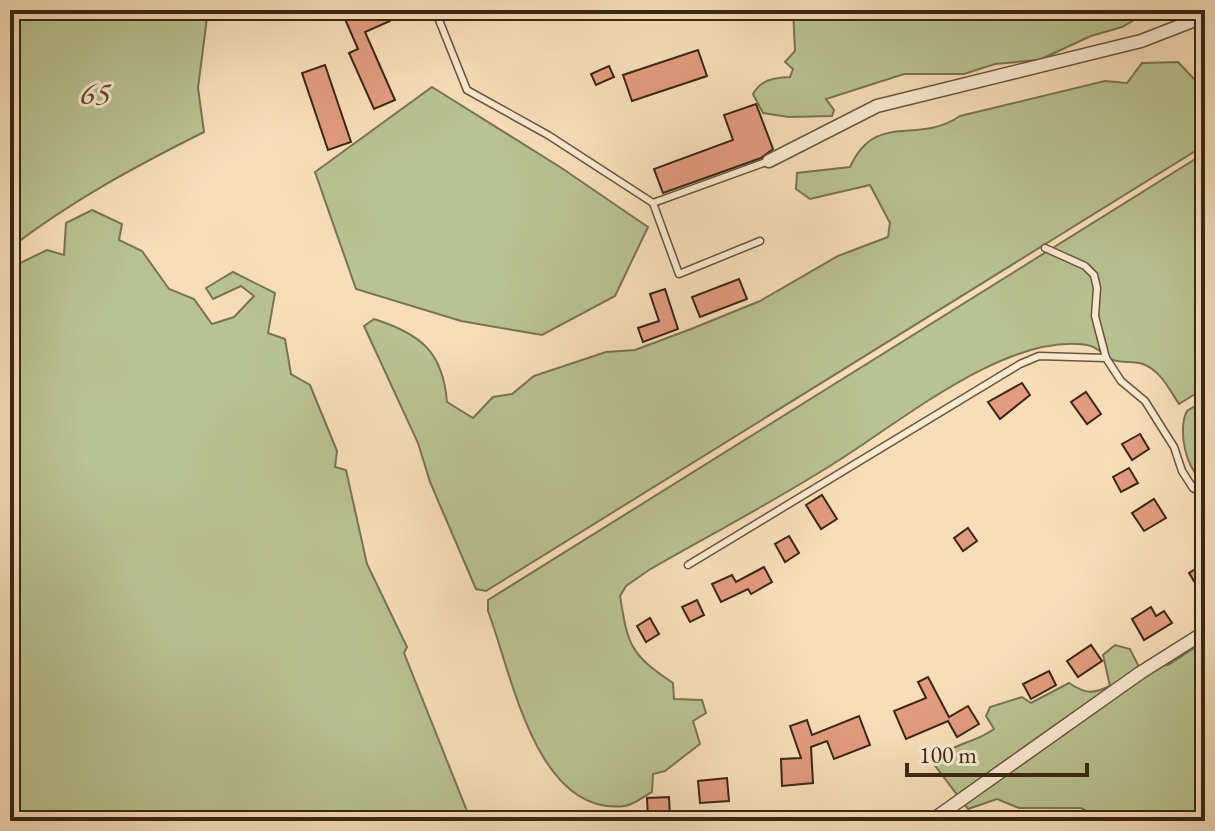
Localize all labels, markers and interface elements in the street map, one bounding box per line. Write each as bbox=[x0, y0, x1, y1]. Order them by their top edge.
park label: 65 bbox=[80, 72, 112, 114]
scale bar bbox=[907, 727, 1087, 777]
text: 100 m bbox=[919, 739, 977, 770]

